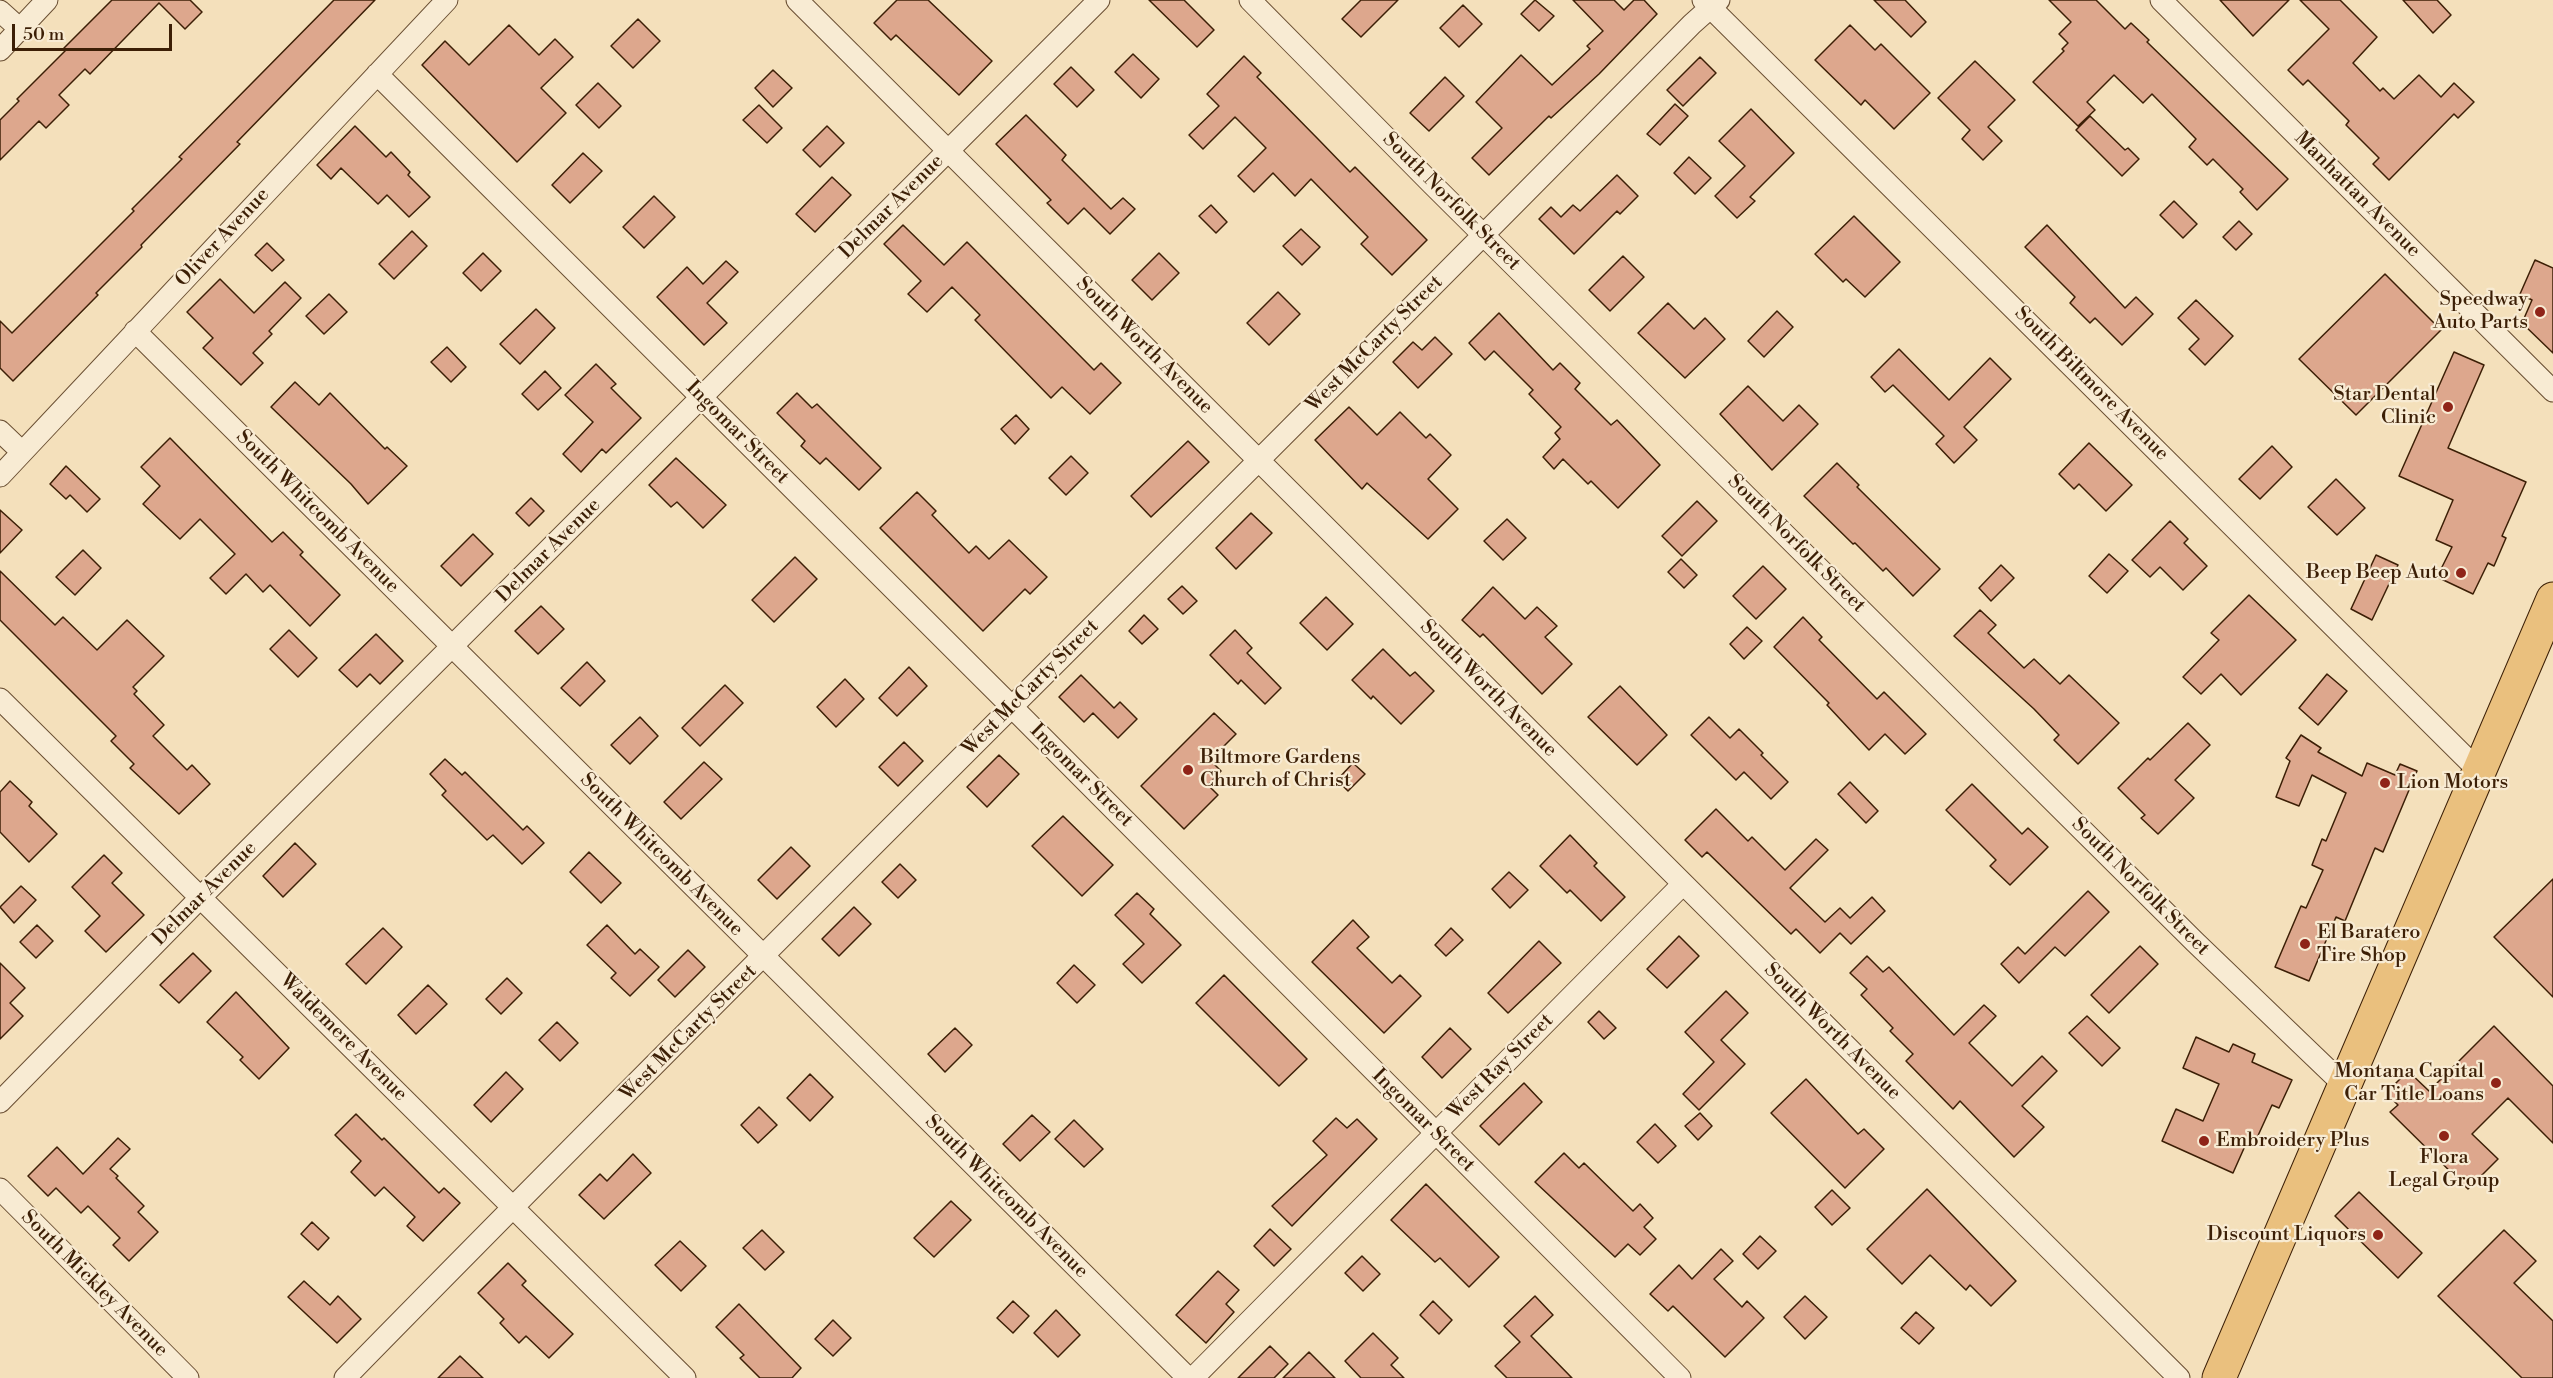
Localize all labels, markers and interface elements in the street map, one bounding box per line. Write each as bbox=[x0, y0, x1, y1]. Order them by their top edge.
scale bar bbox=[15, 12, 176, 50]
text: 50 m bbox=[23, 23, 64, 46]
street label: Manhattan Avenue bbox=[2289, 127, 2425, 263]
street label: South Norfolk Street bbox=[1377, 128, 1525, 276]
street label: Delmar Avenue bbox=[835, 150, 949, 264]
street label: Oliver Avenue bbox=[171, 184, 275, 292]
street label: West McCarty Street bbox=[1302, 271, 1448, 417]
street label: South Worth Avenue bbox=[1070, 272, 1218, 420]
place label: Speedway Auto Parts bbox=[2433, 288, 2528, 335]
street label: South Biltmore Avenue bbox=[2009, 302, 2173, 466]
marker: Speedway Auto Parts bbox=[2533, 305, 2547, 319]
street label: Ingomar Street bbox=[680, 376, 794, 490]
place label: Star Dental Clinic bbox=[2333, 383, 2436, 430]
marker: Star Dental Clinic bbox=[2441, 400, 2455, 414]
street label: South Whitcomb Avenue bbox=[230, 425, 404, 599]
street label: South Norfolk Street bbox=[1722, 470, 1870, 618]
street label: Delmar Avenue bbox=[492, 494, 606, 608]
place label: Beep Beep Auto bbox=[2306, 561, 2449, 585]
marker: Beep Beep Auto bbox=[2454, 566, 2468, 580]
street label: West McCarty Street bbox=[958, 615, 1104, 761]
street label: South Worth Avenue bbox=[1414, 615, 1562, 763]
street label: Ingomar Street bbox=[1024, 719, 1138, 833]
place label: Biltmore Gardens Church of Christ bbox=[1200, 746, 1361, 793]
marker: Biltmore Gardens Church of Christ bbox=[1181, 763, 1195, 777]
street label: South Whitcomb Avenue bbox=[574, 768, 748, 942]
place label: Lion Motors bbox=[2397, 771, 2508, 795]
marker: Lion Motors bbox=[2378, 776, 2392, 790]
street label: South Norfolk Street bbox=[2066, 813, 2214, 961]
street label: Delmar Avenue bbox=[148, 837, 262, 951]
place label: El Baratero Tire Shop bbox=[2317, 921, 2420, 968]
marker: El Baratero Tire Shop bbox=[2298, 937, 2312, 951]
street label: South Worth Avenue bbox=[1758, 958, 1906, 1106]
street label: West McCarty Street bbox=[616, 960, 762, 1106]
street label: Waldemere Avenue bbox=[274, 969, 412, 1107]
street label: West Ray Street bbox=[1443, 1009, 1559, 1125]
place label: Montana Capital Car Title Loans bbox=[2334, 1060, 2484, 1107]
street label: Ingomar Street bbox=[1366, 1064, 1480, 1178]
marker: Montana Capital Car Title Loans bbox=[2489, 1076, 2503, 1090]
street label: South Whitcomb Avenue bbox=[919, 1110, 1093, 1284]
place label: Embroidery Plus bbox=[2216, 1129, 2369, 1153]
marker: Flora Legal Group bbox=[2437, 1129, 2451, 1143]
marker: Embroidery Plus bbox=[2197, 1134, 2211, 1148]
place label: Flora Legal Group bbox=[2388, 1146, 2500, 1193]
street label: South Mickley Avenue bbox=[16, 1206, 172, 1362]
place label: Discount Liquors bbox=[2207, 1223, 2366, 1247]
marker: Discount Liquors bbox=[2371, 1228, 2385, 1242]

